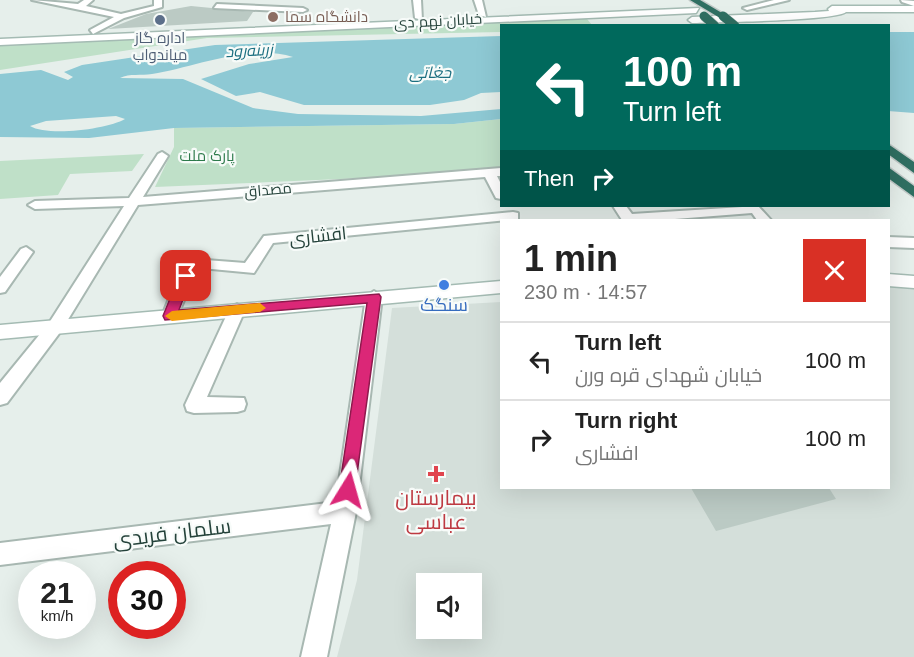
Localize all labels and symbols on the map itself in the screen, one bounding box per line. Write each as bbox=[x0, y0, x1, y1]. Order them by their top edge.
place label: دانشگاه سما bbox=[285, 8, 368, 25]
marker: دانشگاه سما bbox=[266, 10, 280, 24]
street label: خیابان نهم دی bbox=[393, 10, 483, 33]
marker: اداره گاز میاندواب bbox=[153, 13, 167, 27]
place label: اداره گاز میاندواب bbox=[133, 29, 187, 64]
water label: زرینه‌رود bbox=[225, 41, 275, 61]
water label: جغاتی bbox=[409, 64, 452, 82]
park label: پارک ملت bbox=[180, 147, 234, 166]
street label: مصداق bbox=[244, 179, 293, 202]
street label: افشاری bbox=[288, 223, 348, 250]
pin bbox=[160, 250, 211, 301]
marker: سنگک bbox=[437, 278, 451, 292]
place label: سنگک bbox=[420, 295, 468, 315]
position arrow bbox=[316, 458, 380, 522]
marker: بیمارستان عباسی bbox=[427, 465, 445, 483]
place label: بیمارستان عباسی bbox=[395, 486, 477, 535]
street label: سلمان فریدی bbox=[112, 514, 233, 553]
speed limit sign: 30 bbox=[108, 561, 186, 639]

